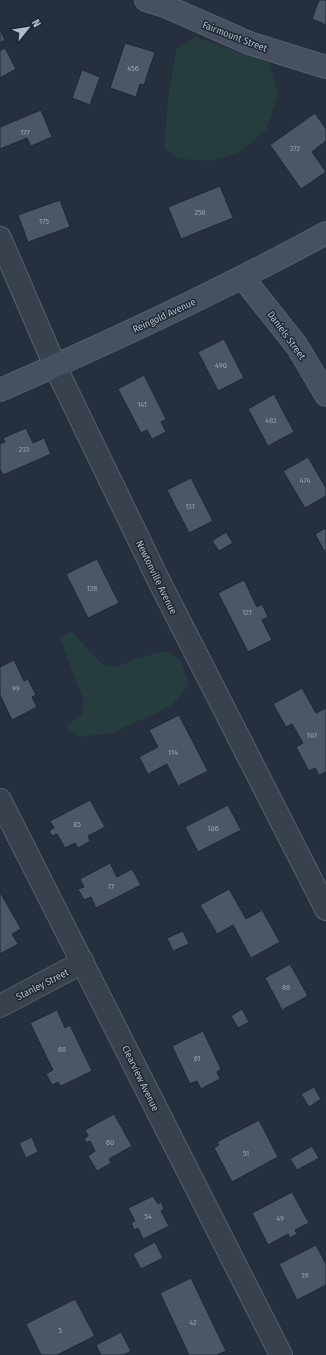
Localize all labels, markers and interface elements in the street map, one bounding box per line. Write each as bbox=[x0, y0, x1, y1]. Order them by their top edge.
north arrow bbox=[8, 8, 48, 48]
text: N bbox=[29, 17, 44, 29]
street label: Fairmount Street bbox=[201, 19, 269, 55]
house number: 456 bbox=[127, 64, 139, 73]
house number: 177 bbox=[20, 128, 31, 137]
house number: 272 bbox=[290, 144, 301, 153]
house number: 258 bbox=[194, 208, 206, 217]
house number: 175 bbox=[39, 217, 49, 226]
street label: Reingold Avenue bbox=[131, 296, 198, 336]
street label: Daniels Street bbox=[265, 309, 308, 363]
house number: 490 bbox=[215, 361, 227, 370]
house number: 141 bbox=[137, 400, 147, 409]
house number: 482 bbox=[265, 416, 277, 425]
house number: 233 bbox=[19, 445, 30, 454]
house number: 474 bbox=[300, 476, 310, 485]
house number: 131 bbox=[185, 502, 195, 511]
street label: Newtonville Avenue bbox=[133, 539, 179, 616]
house number: 128 bbox=[87, 584, 97, 593]
house number: 121 bbox=[242, 608, 252, 617]
house number: 99 bbox=[12, 684, 20, 693]
house number: 107 bbox=[307, 731, 318, 740]
house number: 114 bbox=[168, 748, 178, 757]
house number: 85 bbox=[73, 820, 81, 829]
house number: 106 bbox=[207, 824, 219, 833]
house number: 77 bbox=[108, 882, 115, 891]
street label: Stanley Street bbox=[14, 966, 71, 1003]
house number: 88 bbox=[282, 983, 290, 992]
street label: Clearview Avenue bbox=[119, 1044, 161, 1113]
house number: 68 bbox=[58, 1045, 66, 1054]
house number: 61 bbox=[194, 1054, 200, 1063]
house number: 60 bbox=[106, 1138, 114, 1147]
house number: 51 bbox=[243, 1149, 249, 1158]
house number: 54 bbox=[144, 1212, 152, 1221]
house number: 49 bbox=[276, 1214, 284, 1223]
house number: 39 bbox=[301, 1271, 309, 1280]
house number: 42 bbox=[189, 1318, 197, 1327]
house number: 5 bbox=[58, 1326, 62, 1335]

